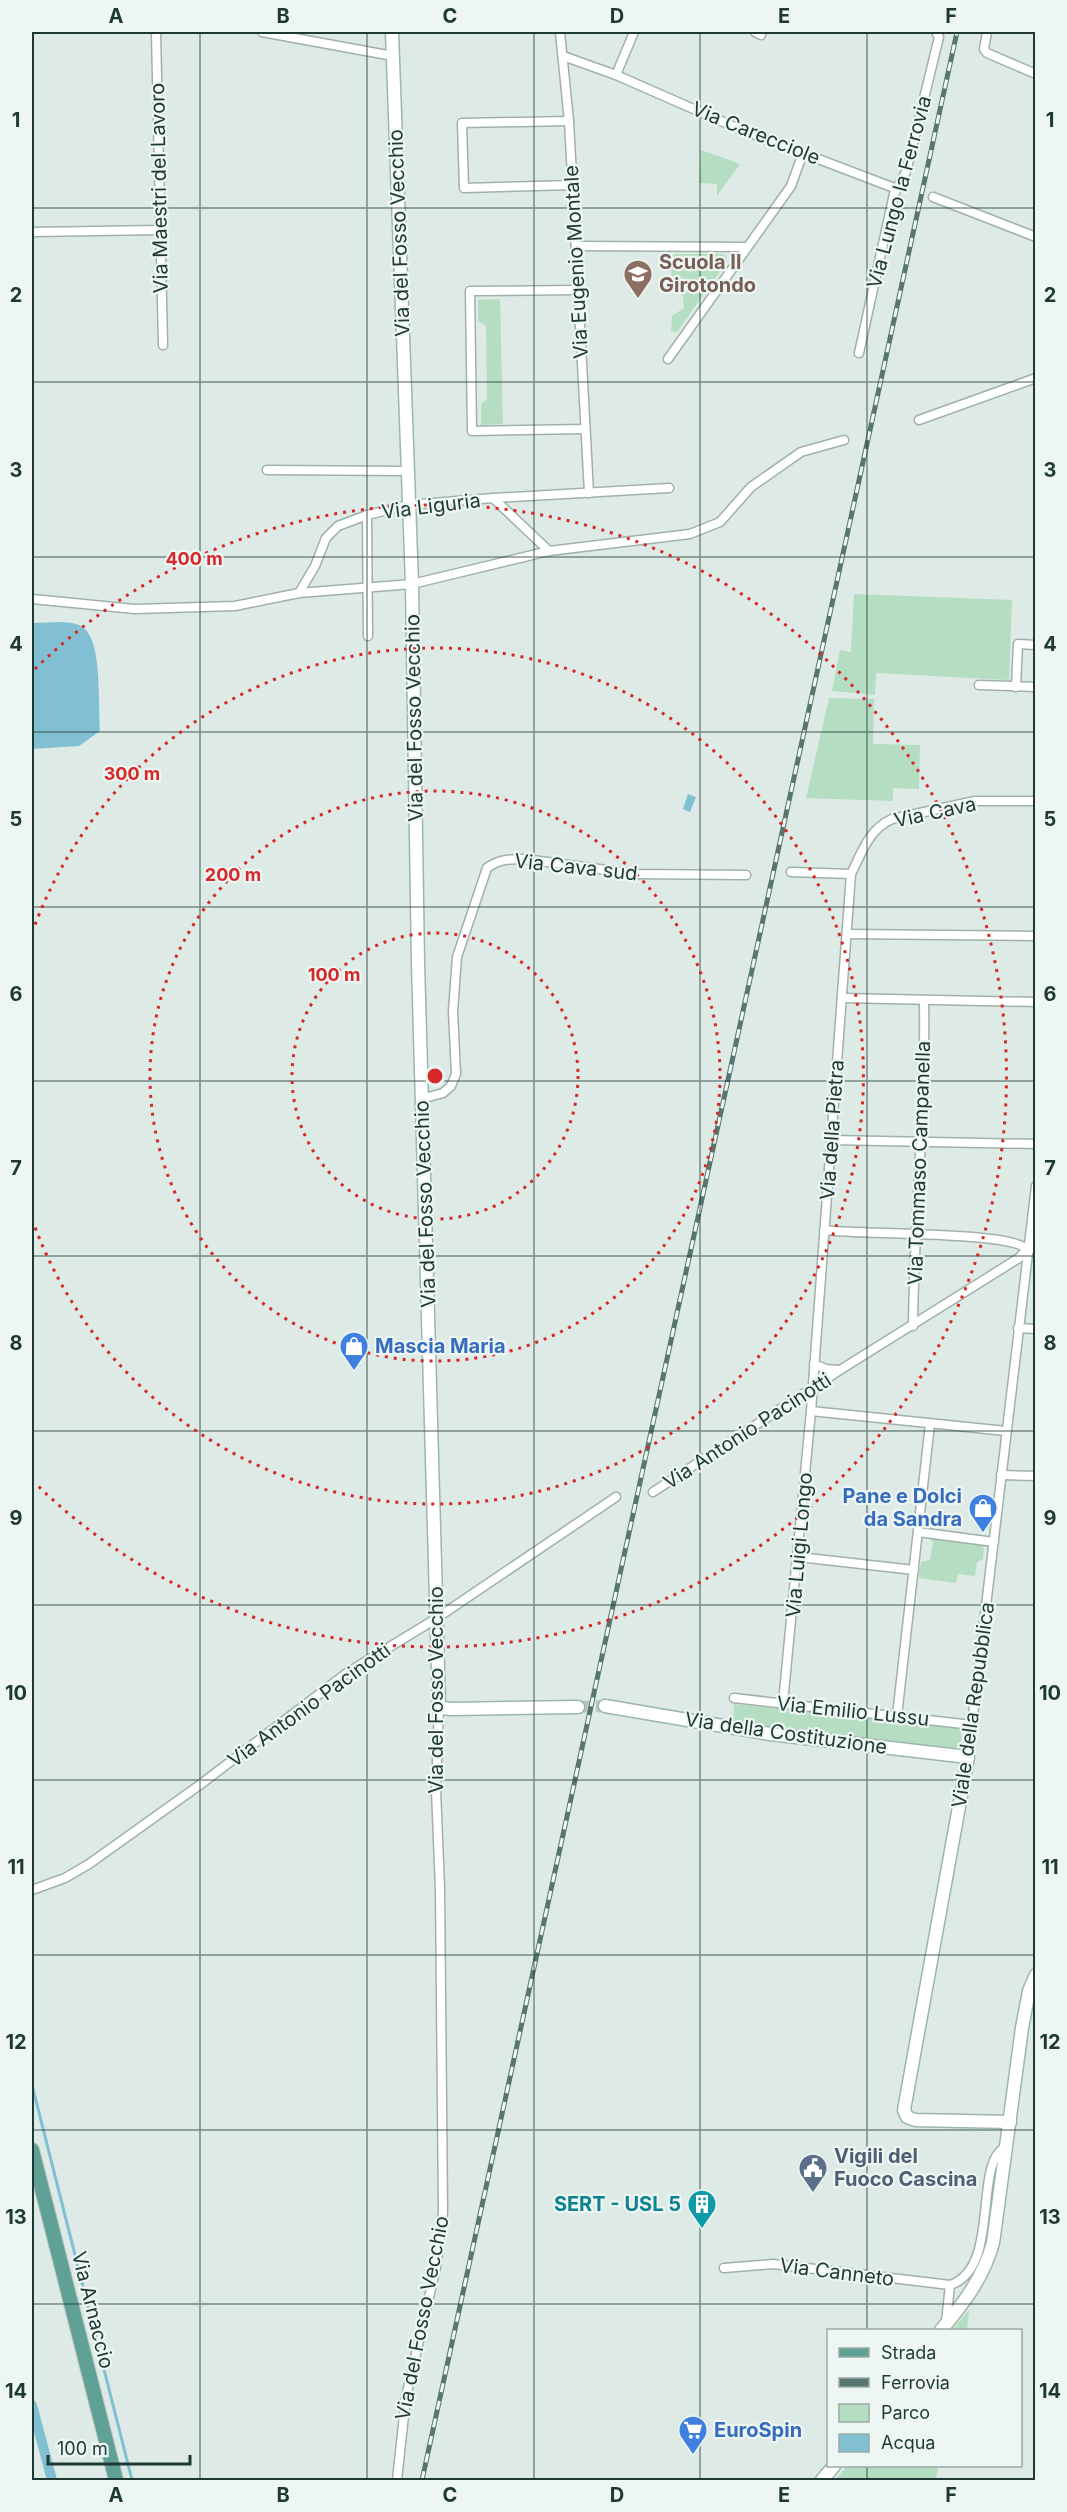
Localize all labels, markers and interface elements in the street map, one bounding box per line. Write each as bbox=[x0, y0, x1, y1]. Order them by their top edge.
text: A bbox=[109, 4, 124, 28]
text: B bbox=[276, 4, 290, 28]
text: C bbox=[443, 4, 457, 28]
text: D bbox=[610, 4, 624, 28]
text: E bbox=[778, 4, 790, 28]
text: F bbox=[945, 4, 957, 28]
street label: Via Maestri del Lavoro bbox=[145, 83, 173, 293]
street label: Via Lungo la Ferrovia bbox=[862, 93, 936, 291]
street label: Via Carecciole bbox=[688, 96, 824, 170]
text: 1 bbox=[12, 108, 20, 132]
text: 1 bbox=[1046, 108, 1054, 132]
street label: Via del Fosso Vecchio bbox=[383, 129, 415, 337]
street label: Via Eugenio Montale bbox=[559, 165, 593, 359]
place label: Scuola Il Girotondo bbox=[659, 250, 756, 297]
school or university icon: Scuola Il Girotondo bbox=[622, 258, 654, 300]
text: 2 bbox=[10, 283, 22, 307]
text: 2 bbox=[1044, 283, 1056, 307]
text: 3 bbox=[10, 458, 22, 482]
text: 3 bbox=[1044, 458, 1056, 482]
street label: Via Liguria bbox=[380, 488, 482, 524]
text: 400 m bbox=[165, 548, 223, 569]
street label: Via del Fosso Vecchio bbox=[400, 614, 428, 822]
text: 4 bbox=[9, 632, 23, 656]
text: 4 bbox=[1043, 632, 1057, 656]
text: 300 m bbox=[104, 763, 160, 784]
street label: Via Cava bbox=[892, 792, 978, 832]
text: 5 bbox=[10, 807, 22, 831]
text: 5 bbox=[1044, 807, 1056, 831]
street label: Via Cava sud bbox=[513, 849, 639, 885]
text: 200 m bbox=[205, 864, 261, 885]
text: 100 m bbox=[308, 964, 360, 985]
text: 6 bbox=[10, 982, 23, 1006]
text: 6 bbox=[1044, 982, 1057, 1006]
street label: Via Tommaso Campanella bbox=[903, 1040, 935, 1286]
street label: Via della Pietra bbox=[815, 1059, 849, 1201]
centre of rings bbox=[425, 1066, 445, 1086]
street label: Via del Fosso Vecchio bbox=[409, 1100, 441, 1308]
text: 7 bbox=[10, 1156, 22, 1180]
text: 7 bbox=[1044, 1156, 1056, 1180]
shop icon: Mascia Maria bbox=[338, 1330, 370, 1372]
text: 8 bbox=[9, 1331, 23, 1355]
text: 8 bbox=[1043, 1331, 1057, 1355]
place label: Mascia Maria bbox=[375, 1334, 506, 1358]
street label: Via Antonio Pacinotti bbox=[659, 1368, 835, 1494]
street label: Via Luigi Longo bbox=[781, 1471, 817, 1619]
place label: Pane e Dolci da Sandra bbox=[843, 1484, 962, 1531]
shop icon: Pane e Dolci da Sandra bbox=[967, 1492, 999, 1534]
text: 9 bbox=[10, 1506, 23, 1530]
text: 9 bbox=[1044, 1506, 1057, 1530]
street label: Via del Fosso Vecchio bbox=[424, 1586, 448, 1794]
street label: Viale della Repubblica bbox=[947, 1600, 999, 1810]
street label: Via Antonio Pacinotti bbox=[223, 1638, 395, 1772]
text: 10 bbox=[5, 1681, 27, 1705]
text: 10 bbox=[1039, 1681, 1061, 1705]
street label: Via Emilio Lussu bbox=[776, 1691, 930, 1731]
street label: Via della Costituzione bbox=[683, 1707, 889, 1759]
text: 11 bbox=[7, 1855, 25, 1879]
text: 11 bbox=[1041, 1855, 1059, 1879]
text: 12 bbox=[5, 2030, 27, 2054]
text: 12 bbox=[1039, 2030, 1061, 2054]
place label: Vigili del Fuoco Cascina bbox=[834, 2144, 977, 2191]
public building icon: Vigili del Fuoco Cascina bbox=[797, 2152, 829, 2194]
building icon: SERT - USL 5 bbox=[686, 2188, 718, 2230]
place label: SERT - USL 5 bbox=[554, 2192, 681, 2216]
text: 13 bbox=[5, 2205, 27, 2229]
text: 13 bbox=[1039, 2205, 1061, 2229]
street label: Via del Fosso Vecchio bbox=[390, 2214, 454, 2422]
street label: Via Arnaccio bbox=[67, 2249, 119, 2371]
street label: Via Canneto bbox=[778, 2253, 896, 2291]
legend bbox=[827, 2329, 1022, 2467]
text: Strada bbox=[881, 2342, 936, 2363]
text: Ferrovia bbox=[881, 2372, 950, 2393]
text: 14 bbox=[5, 2379, 27, 2403]
text: 14 bbox=[1039, 2379, 1061, 2403]
text: Parco bbox=[881, 2402, 930, 2423]
supermarket icon: EuroSpin bbox=[677, 2414, 709, 2456]
place label: EuroSpin bbox=[714, 2418, 802, 2442]
scale bar bbox=[48, 2428, 190, 2466]
text: Acqua bbox=[881, 2432, 935, 2453]
text: 100 m bbox=[57, 2438, 108, 2459]
text: A bbox=[109, 2483, 124, 2507]
text: B bbox=[276, 2483, 290, 2507]
text: C bbox=[443, 2483, 457, 2507]
text: D bbox=[610, 2483, 624, 2507]
text: E bbox=[778, 2483, 790, 2507]
text: F bbox=[945, 2483, 957, 2507]

